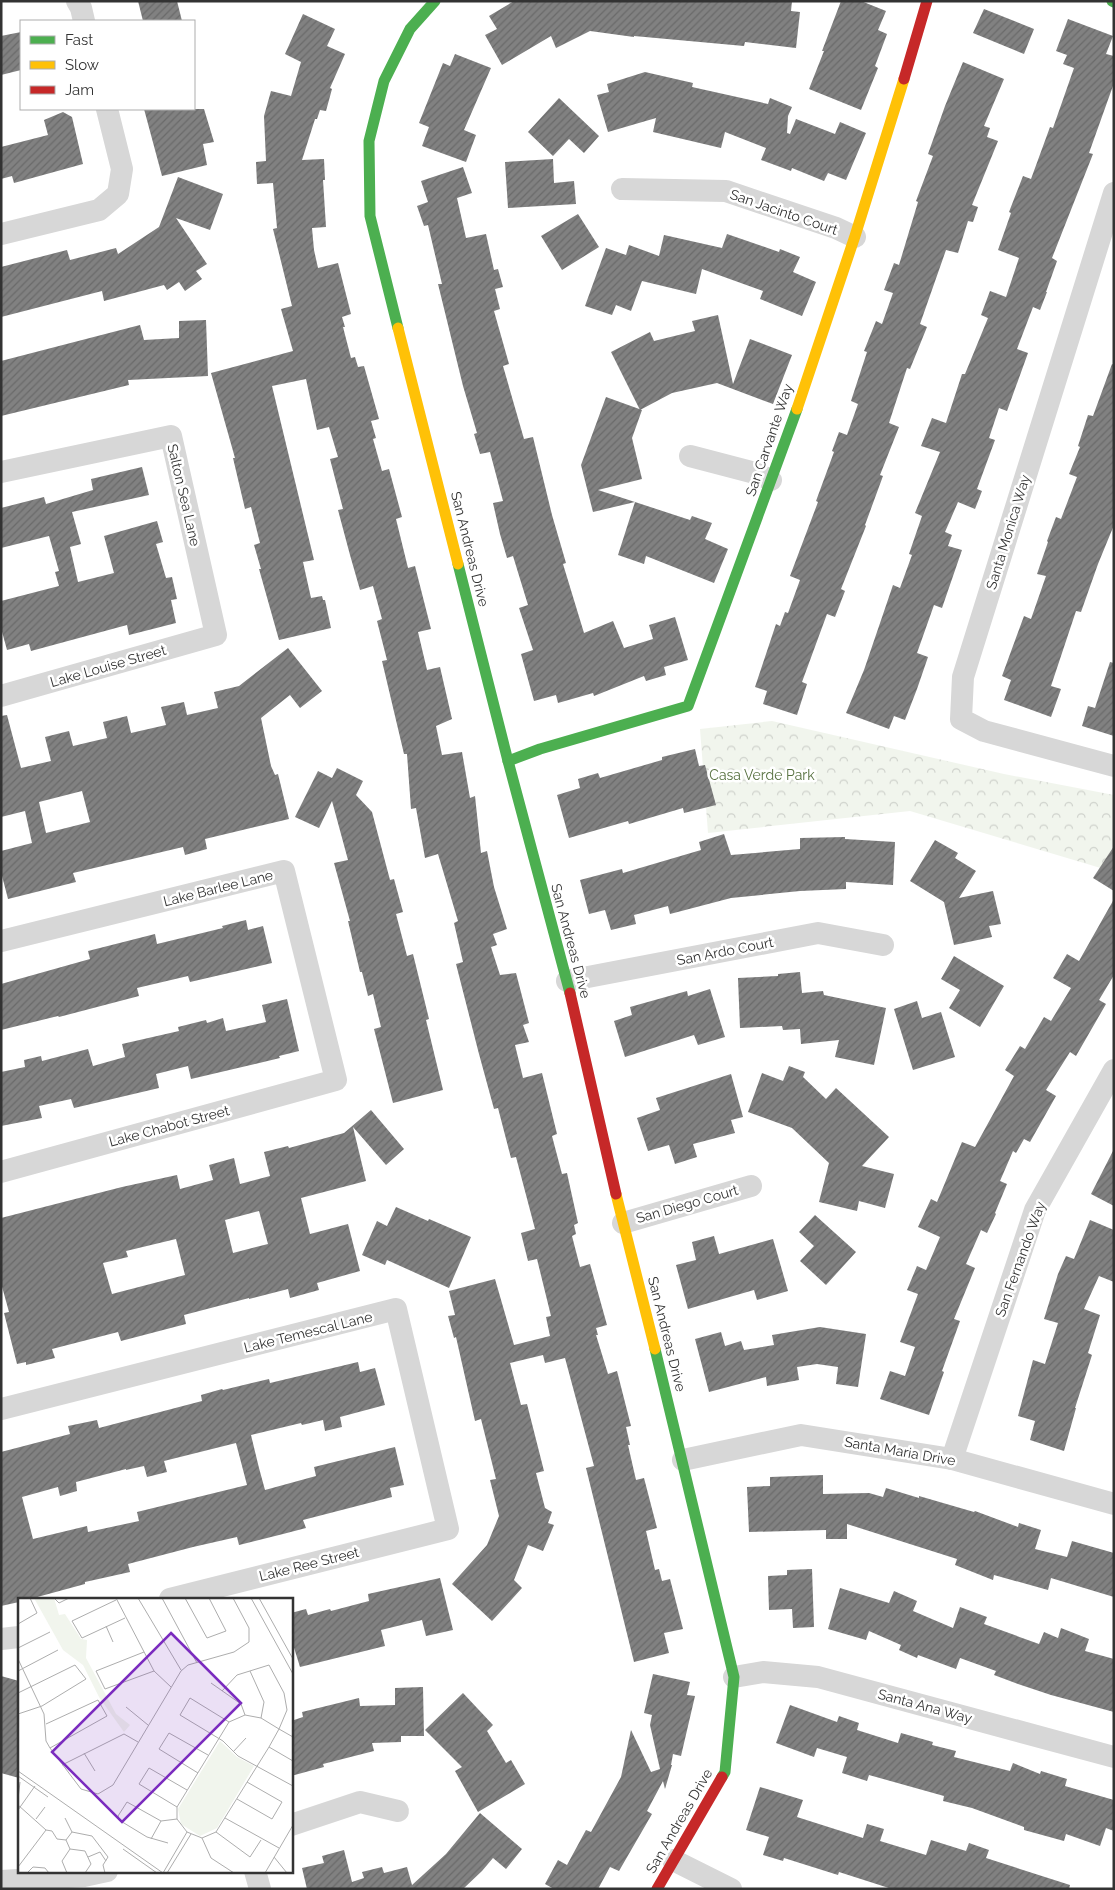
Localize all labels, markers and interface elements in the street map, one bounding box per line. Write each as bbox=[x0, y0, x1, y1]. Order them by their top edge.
legend bbox=[20, 20, 195, 110]
text: Fast bbox=[65, 31, 93, 49]
text: Slow bbox=[65, 56, 99, 74]
text: Jam bbox=[65, 81, 94, 99]
street label: San Jacinto Court bbox=[728, 186, 840, 238]
street label: San Carvante Way bbox=[742, 381, 796, 498]
street label: Salton Sea Lane bbox=[164, 442, 204, 548]
street label: Santa Monica Way bbox=[983, 472, 1033, 591]
street label: San Andreas Drive bbox=[448, 490, 492, 608]
street label: Lake Louise Street bbox=[48, 642, 168, 690]
park label: Casa Verde Park bbox=[709, 767, 815, 783]
street label: Lake Barlee Lane bbox=[161, 867, 275, 909]
street label: San Andreas Drive bbox=[548, 882, 594, 1000]
street label: San Ardo Court bbox=[675, 934, 775, 968]
street label: Lake Chabot Street bbox=[107, 1102, 231, 1150]
street label: San Diego Court bbox=[634, 1182, 740, 1226]
street label: San Fernando Way bbox=[992, 1199, 1048, 1319]
street label: San Andreas Drive bbox=[645, 1275, 689, 1393]
street label: Lake Temescal Lane bbox=[242, 1308, 374, 1356]
street label: Santa Maria Drive bbox=[843, 1433, 957, 1469]
street label: Lake Ree Street bbox=[257, 1544, 361, 1584]
inset map bbox=[18, 1598, 292, 1872]
street label: Santa Ana Way bbox=[876, 1686, 974, 1726]
street label: San Andreas Drive bbox=[643, 1766, 715, 1876]

